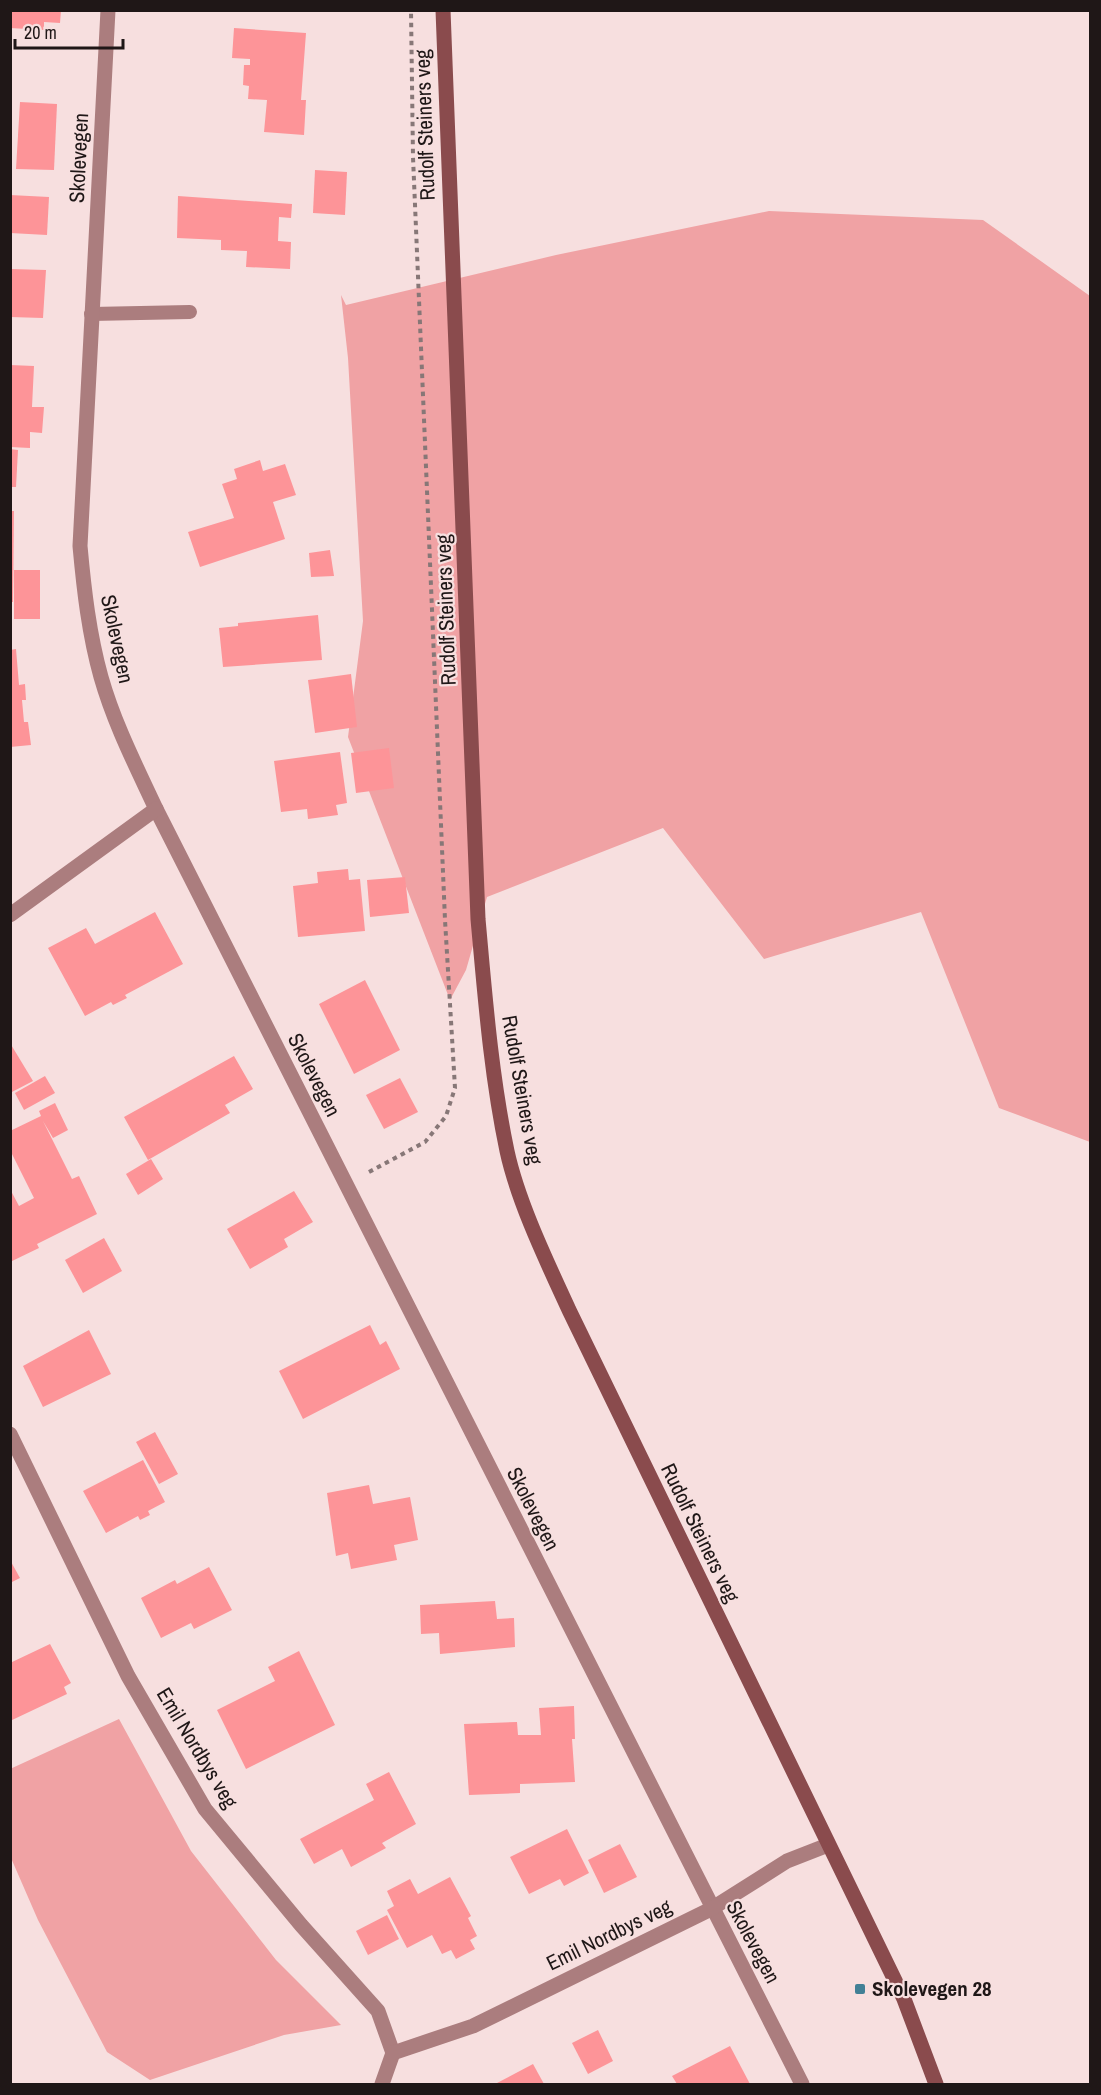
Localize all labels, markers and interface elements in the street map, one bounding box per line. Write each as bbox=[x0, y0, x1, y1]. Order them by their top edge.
scale bar bbox=[15, 12, 123, 50]
text: 20 m bbox=[24, 20, 57, 45]
street label: Rudolf Steiners veg bbox=[407, 49, 442, 201]
street label: Skolevegen bbox=[62, 112, 95, 204]
street label: Rudolf Steiners veg bbox=[428, 534, 463, 686]
street label: Skolevegen bbox=[94, 592, 141, 686]
street label: Rudolf Steiners veg bbox=[495, 1013, 550, 1167]
street label: Skolevegen bbox=[281, 1028, 348, 1121]
street label: Rudolf Steiners veg bbox=[654, 1458, 747, 1607]
street label: Skolevegen bbox=[500, 1462, 567, 1555]
street label: Emil Nordbys veg bbox=[150, 1682, 245, 1814]
street label: Emil Nordbys veg bbox=[541, 1892, 677, 1977]
street label: Skolevegen bbox=[720, 1895, 787, 1988]
place label: Skolevegen 28 bbox=[872, 1974, 992, 2003]
marker: Skolevegen 28 bbox=[853, 1982, 867, 1996]

